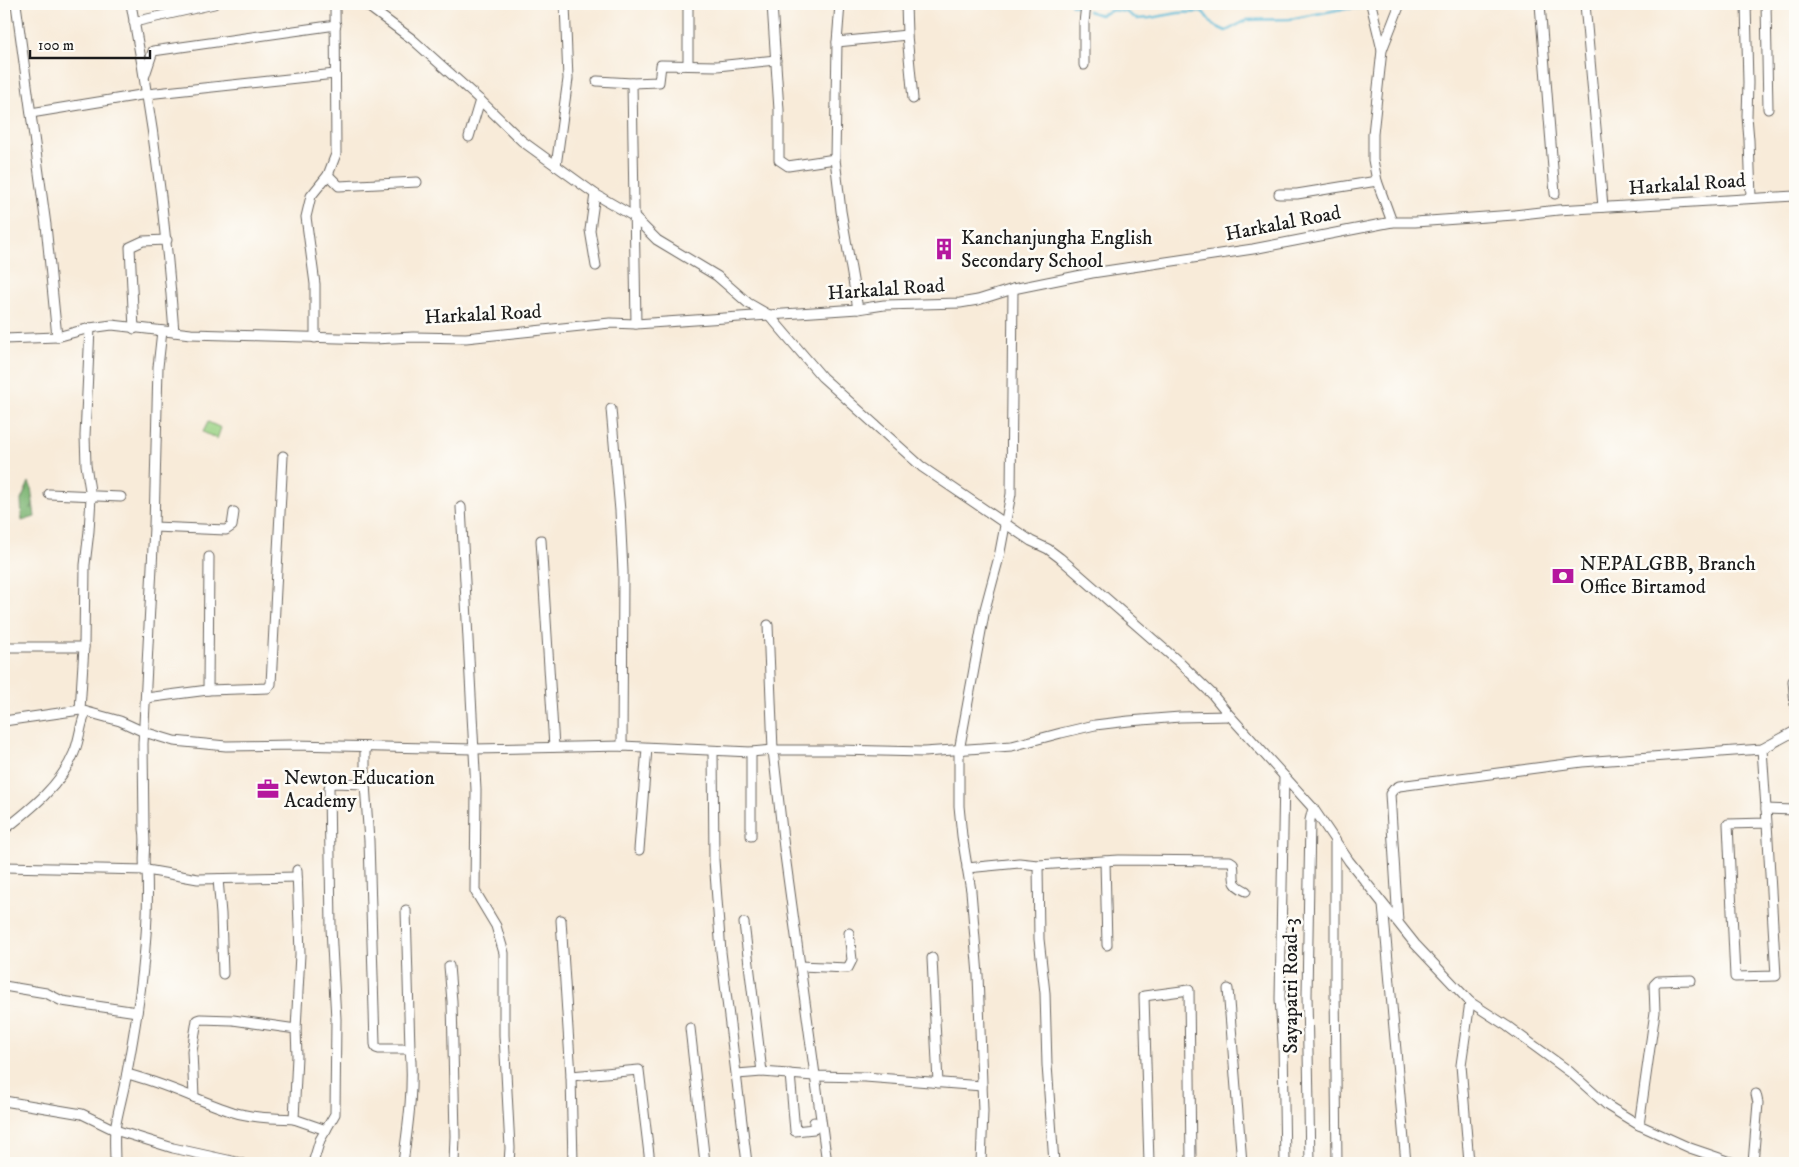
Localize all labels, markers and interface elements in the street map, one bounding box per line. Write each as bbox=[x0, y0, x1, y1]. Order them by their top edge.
scale bar bbox=[30, 28, 150, 60]
text: 100 m bbox=[38, 36, 74, 55]
street label: Harkalal Road bbox=[1628, 168, 1746, 202]
street label: Harkalal Road bbox=[1223, 201, 1343, 247]
place label: Kanchanjungha English Secondary School bbox=[961, 226, 1153, 274]
building icon: Kanchanjungha English Secondary School bbox=[931, 236, 957, 262]
street label: Harkalal Road bbox=[827, 273, 945, 307]
street label: Harkalal Road bbox=[424, 299, 542, 331]
place label: NEPALGBB, Branch Office Birtamod bbox=[1580, 552, 1756, 600]
bank icon: NEPALGBB, Branch Office Birtamod bbox=[1550, 563, 1576, 589]
place label: Newton Education Academy bbox=[284, 766, 435, 814]
office icon: Newton Education Academy bbox=[255, 776, 281, 802]
street label: Sayapatri Road-3 bbox=[1279, 918, 1304, 1054]

